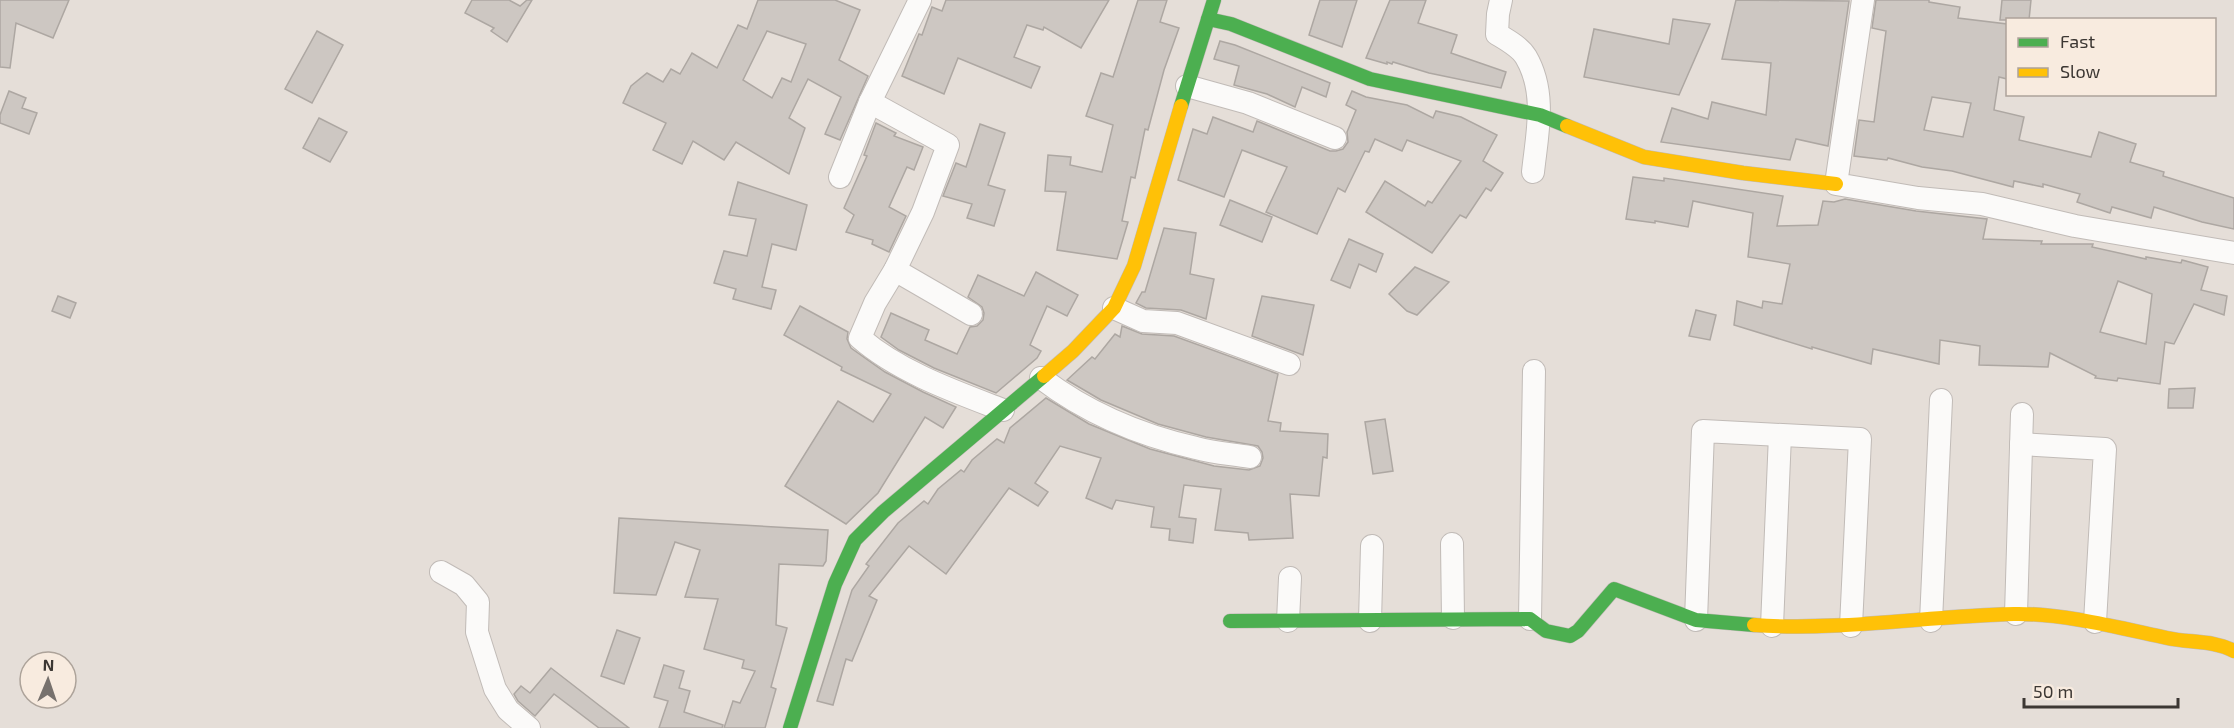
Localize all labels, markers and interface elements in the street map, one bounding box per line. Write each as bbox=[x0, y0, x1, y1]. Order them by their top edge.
legend bbox=[2006, 18, 2216, 96]
text: Fast bbox=[2060, 30, 2095, 52]
text: Slow bbox=[2060, 60, 2101, 82]
north arrow bbox=[18, 650, 78, 710]
text: N bbox=[42, 655, 55, 674]
scale bar bbox=[2024, 671, 2178, 709]
text: 50 m bbox=[2033, 680, 2073, 702]

